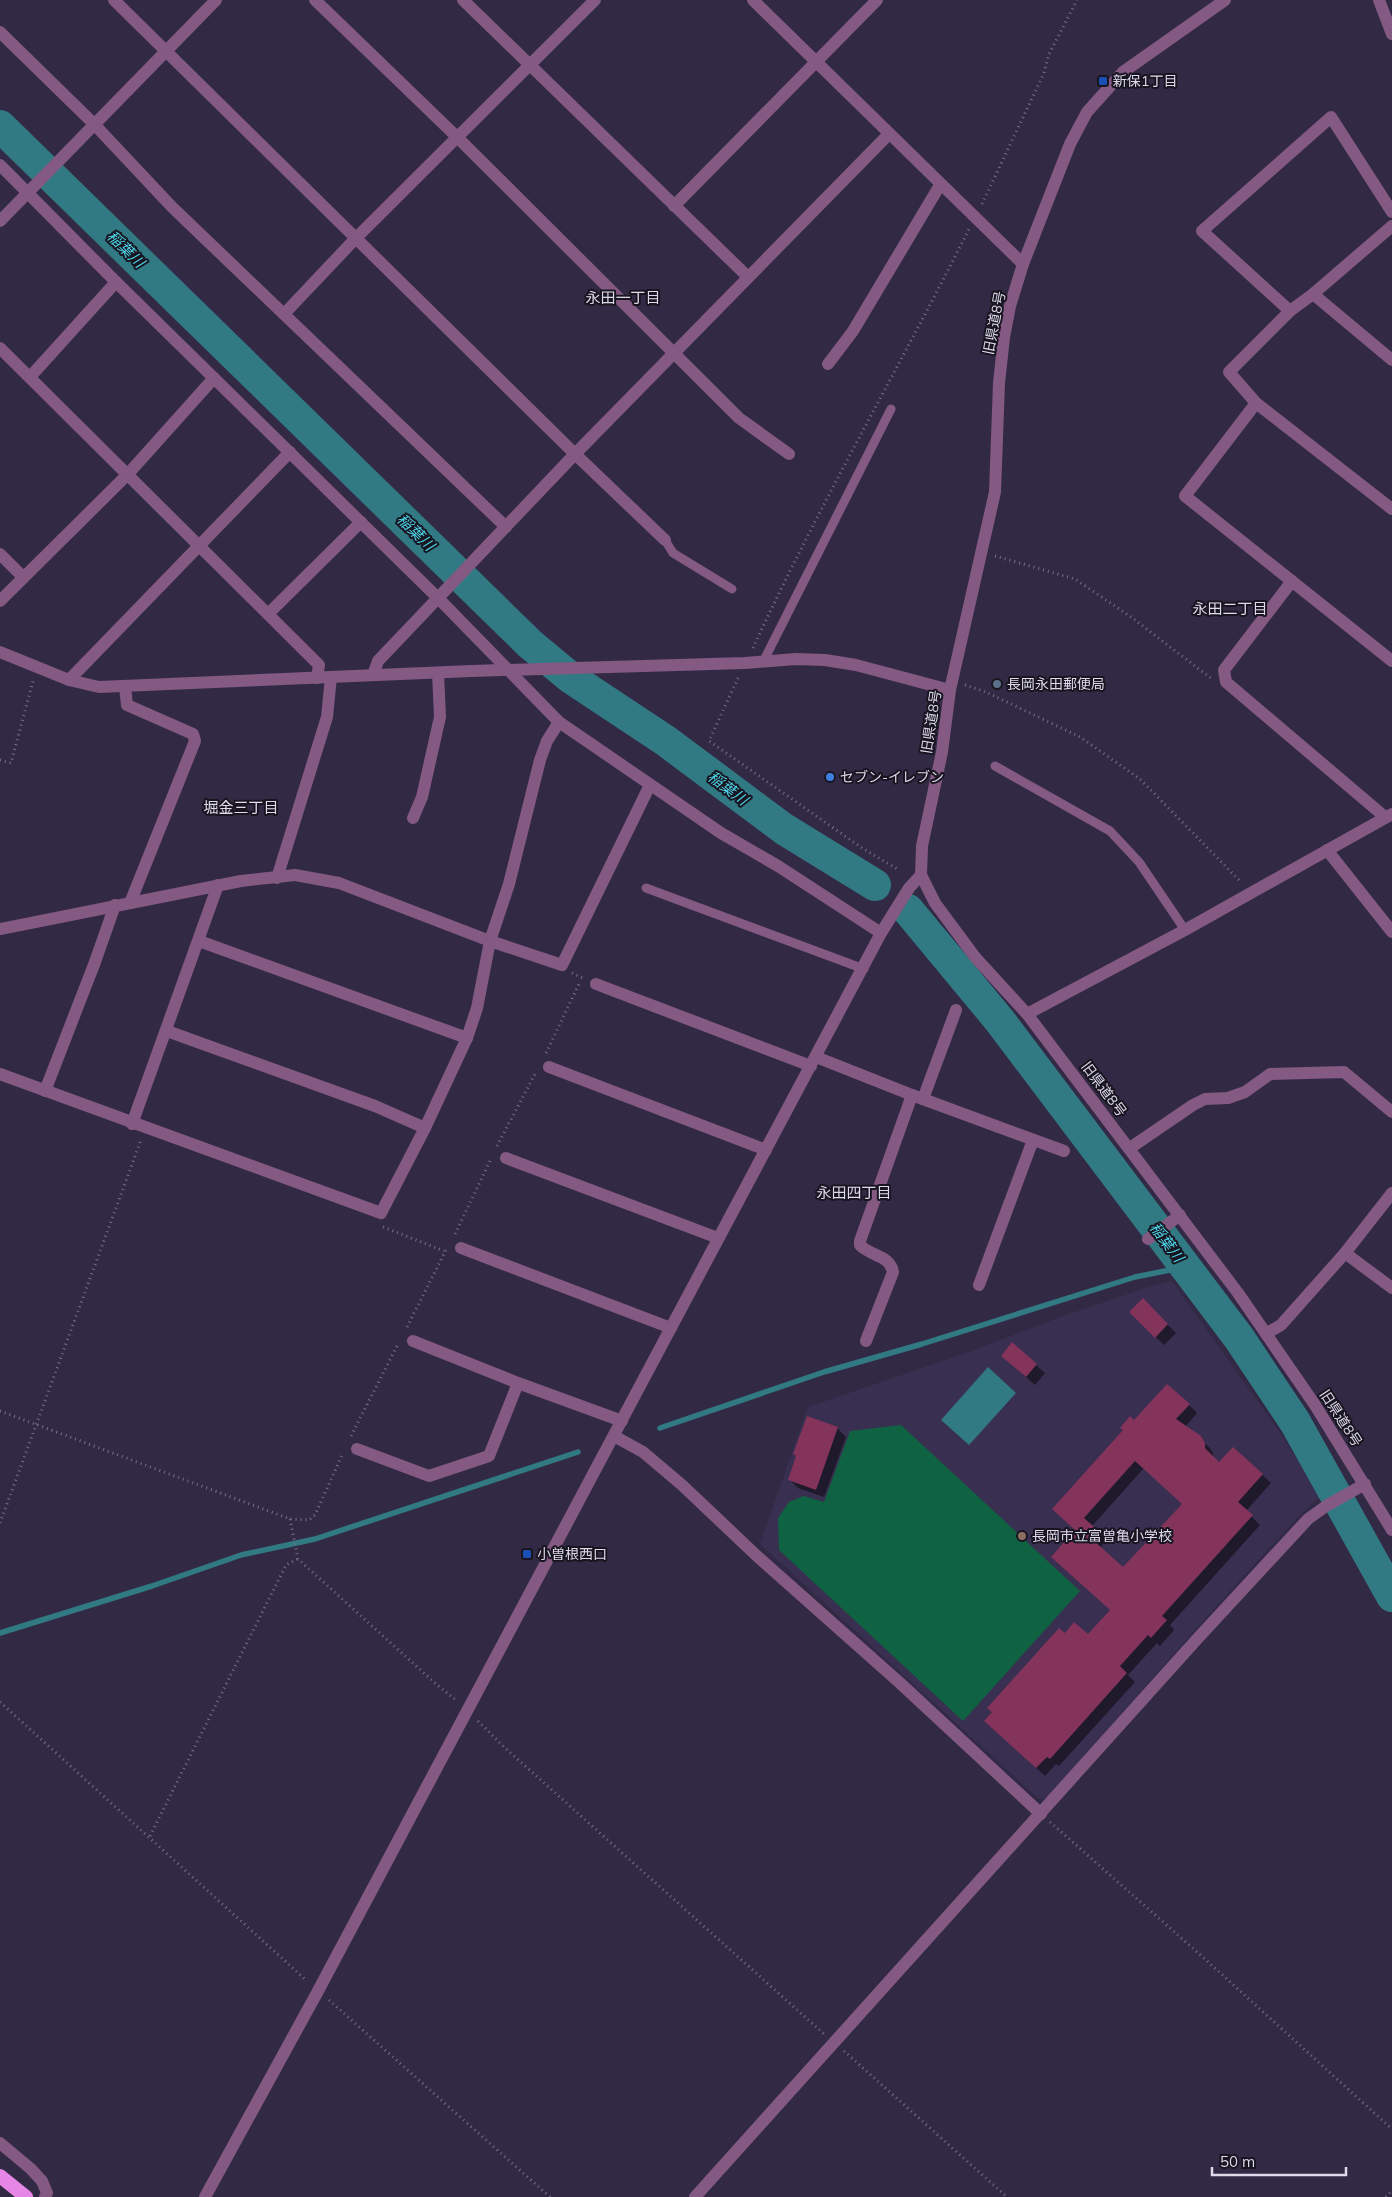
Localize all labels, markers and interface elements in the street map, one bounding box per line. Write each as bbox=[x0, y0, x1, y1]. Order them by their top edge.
place label: 新保1丁目 bbox=[1113, 72, 1177, 90]
marker: 新保1丁目 bbox=[1097, 75, 1109, 87]
water label: 稲葉川 bbox=[103, 227, 150, 273]
district label: 永田一丁目 bbox=[585, 288, 661, 307]
street label: 旧県道8号 bbox=[979, 290, 1009, 356]
water label: 稲葉川 bbox=[393, 510, 440, 556]
district label: 永田二丁目 bbox=[1192, 599, 1268, 618]
place label: 長岡永田郵便局 bbox=[1007, 675, 1105, 693]
marker: 長岡永田郵便局 bbox=[991, 678, 1003, 690]
street label: 旧県道8号 bbox=[917, 689, 945, 755]
water label: 稲葉川 bbox=[704, 767, 753, 810]
place label: セブン-イレブン bbox=[840, 768, 944, 786]
marker: セブン-イレブン bbox=[824, 771, 836, 783]
district label: 堀金三丁目 bbox=[203, 798, 279, 817]
street label: 旧県道8号 bbox=[1077, 1058, 1131, 1120]
district label: 永田四丁目 bbox=[816, 1183, 892, 1202]
water label: 稲葉川 bbox=[1146, 1218, 1189, 1267]
street label: 旧県道8号 bbox=[1316, 1386, 1366, 1450]
place label: 長岡市立富曽亀小学校 bbox=[1032, 1527, 1172, 1545]
marker: 長岡市立富曽亀小学校 bbox=[1016, 1530, 1028, 1542]
place label: 小曽根西口 bbox=[537, 1545, 607, 1563]
marker: 小曽根西口 bbox=[521, 1548, 533, 1560]
scale bar bbox=[1212, 2144, 1346, 2176]
text: 50 m bbox=[1220, 2152, 1255, 2171]

